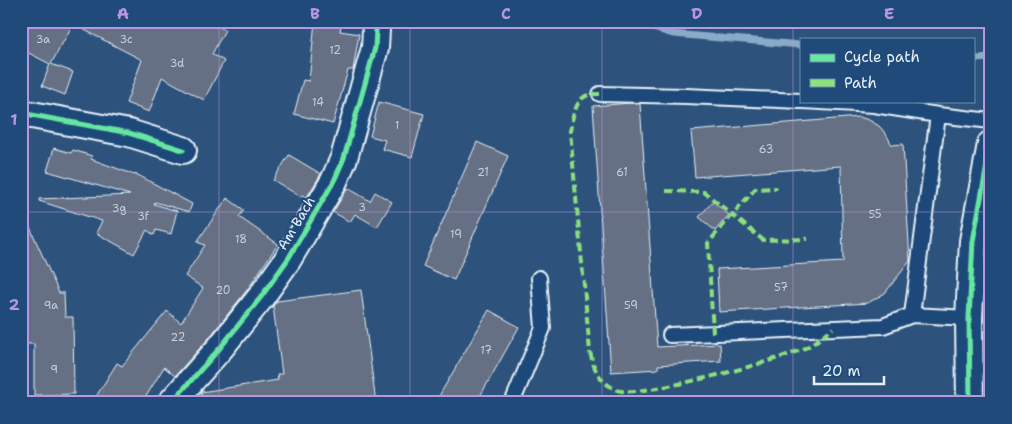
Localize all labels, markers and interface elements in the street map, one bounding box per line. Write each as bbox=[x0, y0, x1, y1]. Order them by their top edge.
text: A bbox=[117, 3, 129, 24]
text: B bbox=[310, 3, 320, 24]
text: C bbox=[501, 3, 511, 24]
text: D bbox=[691, 3, 703, 24]
text: E bbox=[884, 3, 894, 24]
house number: 3a bbox=[36, 32, 50, 47]
house number: 3c bbox=[119, 32, 133, 47]
legend bbox=[800, 38, 974, 102]
house number: 12 bbox=[329, 43, 341, 58]
text: Cycle path bbox=[844, 47, 920, 67]
house number: 3d bbox=[170, 56, 184, 71]
text: Path bbox=[844, 73, 877, 93]
house number: 14 bbox=[312, 95, 324, 110]
text: 1 bbox=[10, 109, 18, 130]
house number: 1 bbox=[395, 118, 399, 133]
house number: 63 bbox=[759, 142, 773, 157]
house number: 21 bbox=[477, 165, 489, 180]
house number: 61 bbox=[616, 165, 628, 180]
street label: Am Bach bbox=[273, 193, 319, 253]
house number: 3 bbox=[358, 200, 366, 215]
house number: 3g bbox=[112, 201, 126, 216]
house number: 55 bbox=[868, 207, 882, 222]
house number: 3f bbox=[137, 209, 150, 224]
house number: 19 bbox=[450, 227, 462, 242]
house number: 18 bbox=[235, 232, 247, 247]
house number: 57 bbox=[774, 280, 788, 295]
house number: 20 bbox=[215, 283, 231, 298]
text: 2 bbox=[8, 294, 20, 315]
house number: 9a bbox=[44, 298, 58, 313]
house number: 59 bbox=[624, 298, 638, 313]
house number: 22 bbox=[171, 330, 185, 345]
house number: 17 bbox=[480, 343, 492, 358]
scale bar bbox=[814, 354, 884, 386]
text: 20 m bbox=[822, 361, 861, 381]
house number: 9 bbox=[50, 362, 58, 377]

